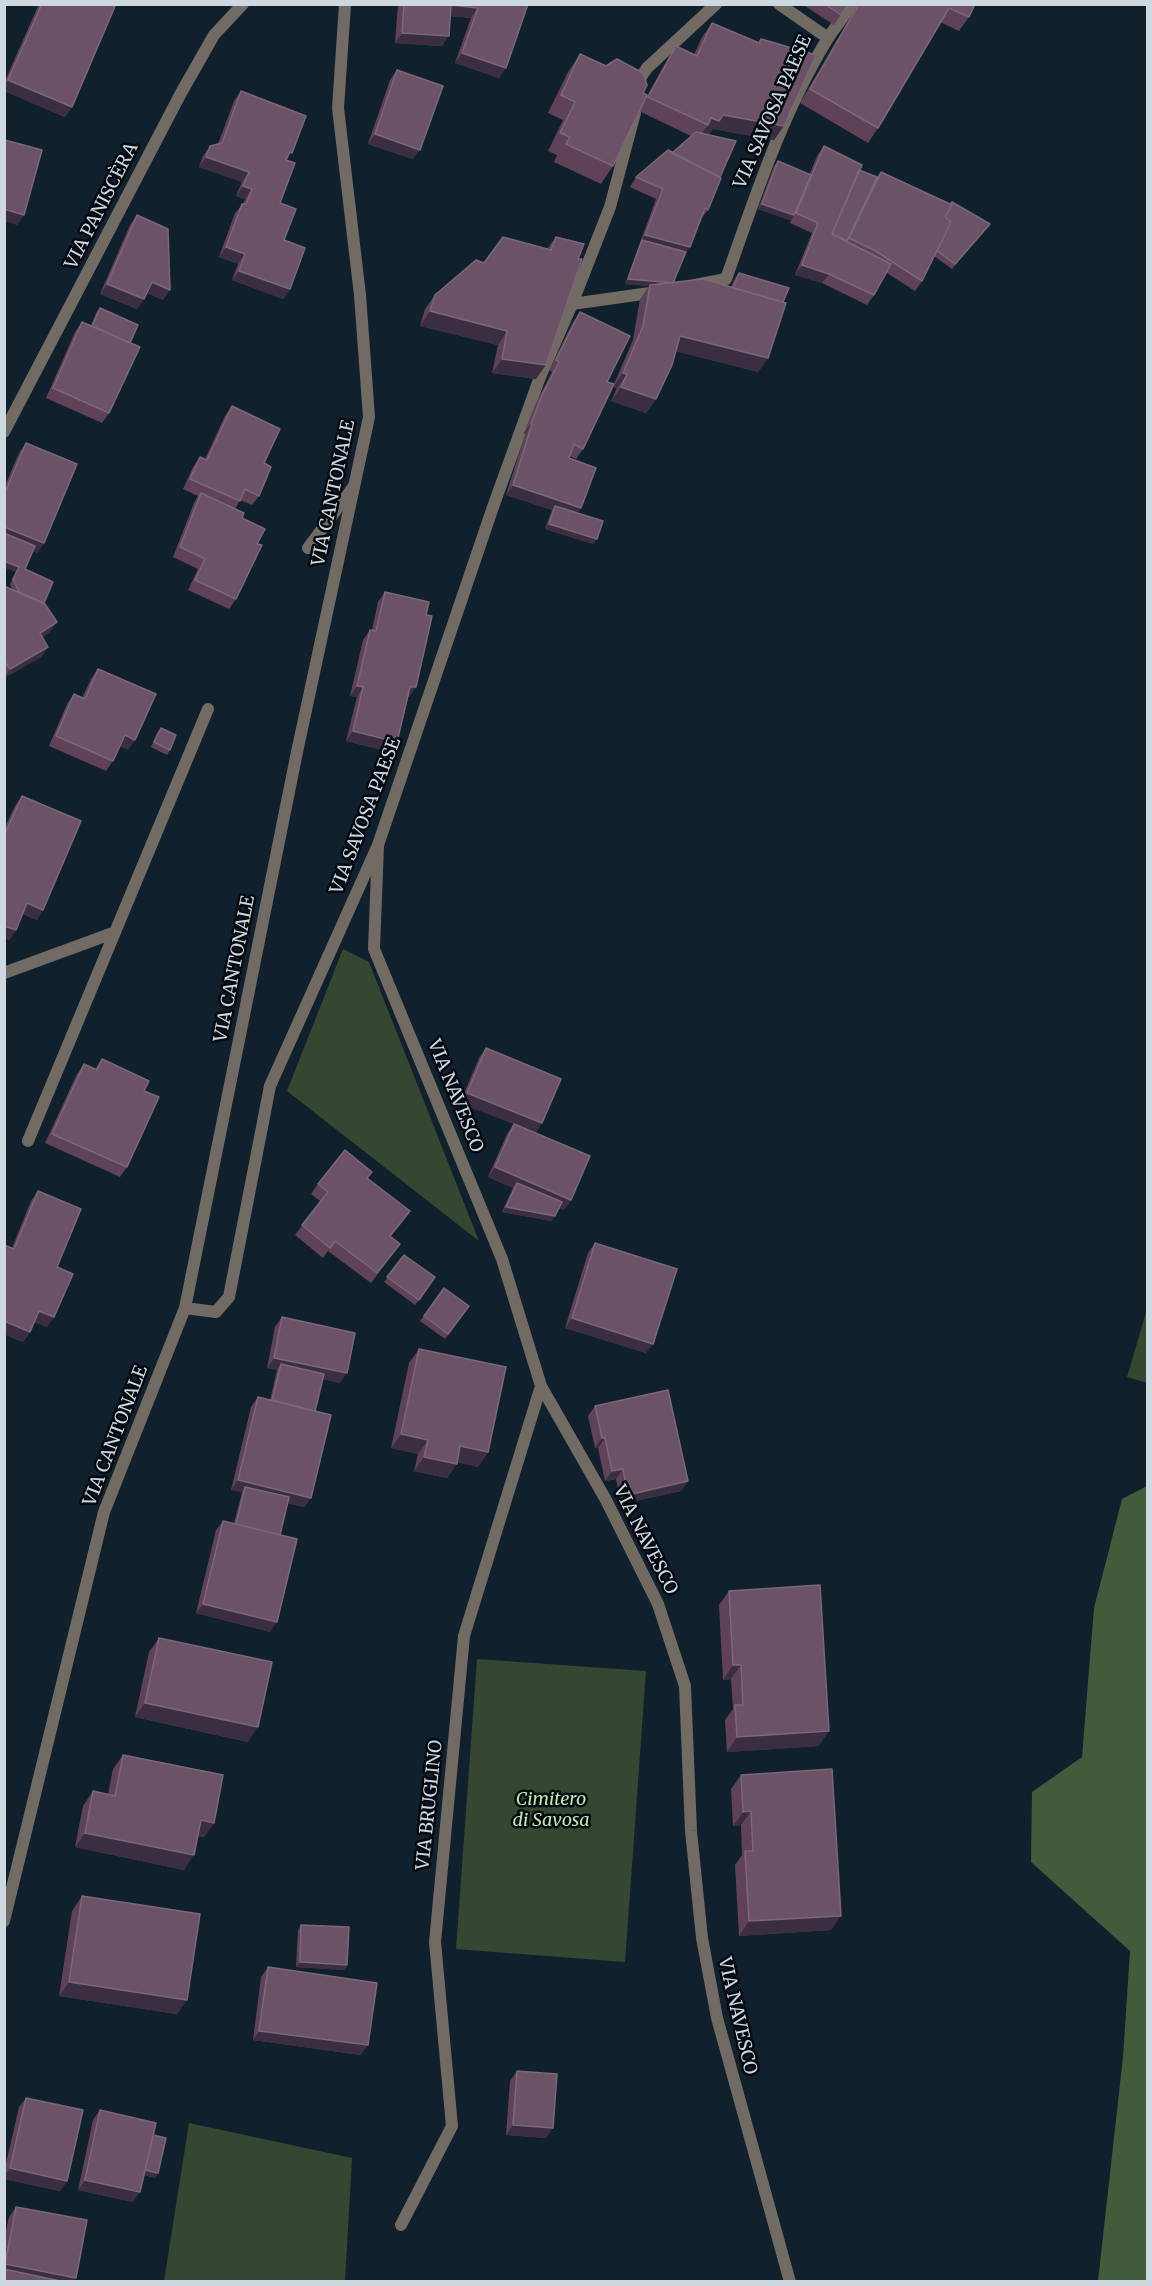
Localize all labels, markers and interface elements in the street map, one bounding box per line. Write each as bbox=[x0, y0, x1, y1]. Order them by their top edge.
street label: VIA SAVOSA PAESE bbox=[729, 32, 817, 192]
street label: VIA PANISCÈRA bbox=[61, 139, 143, 273]
street label: VIA CANTONALE bbox=[308, 418, 360, 568]
street label: VIA SAVOSA PAESE bbox=[326, 735, 406, 897]
street label: VIA CANTONALE bbox=[210, 894, 260, 1044]
street label: VIA NAVESCO bbox=[423, 1036, 487, 1156]
street label: VIA CANTONALE bbox=[79, 1363, 153, 1509]
street label: VIA NAVESCO bbox=[608, 1482, 682, 1598]
street label: VIA BRUGLINO bbox=[412, 1739, 448, 1871]
park label: Cimitero di Savosa bbox=[513, 1789, 589, 1832]
street label: VIA NAVESCO bbox=[713, 1955, 761, 2077]

